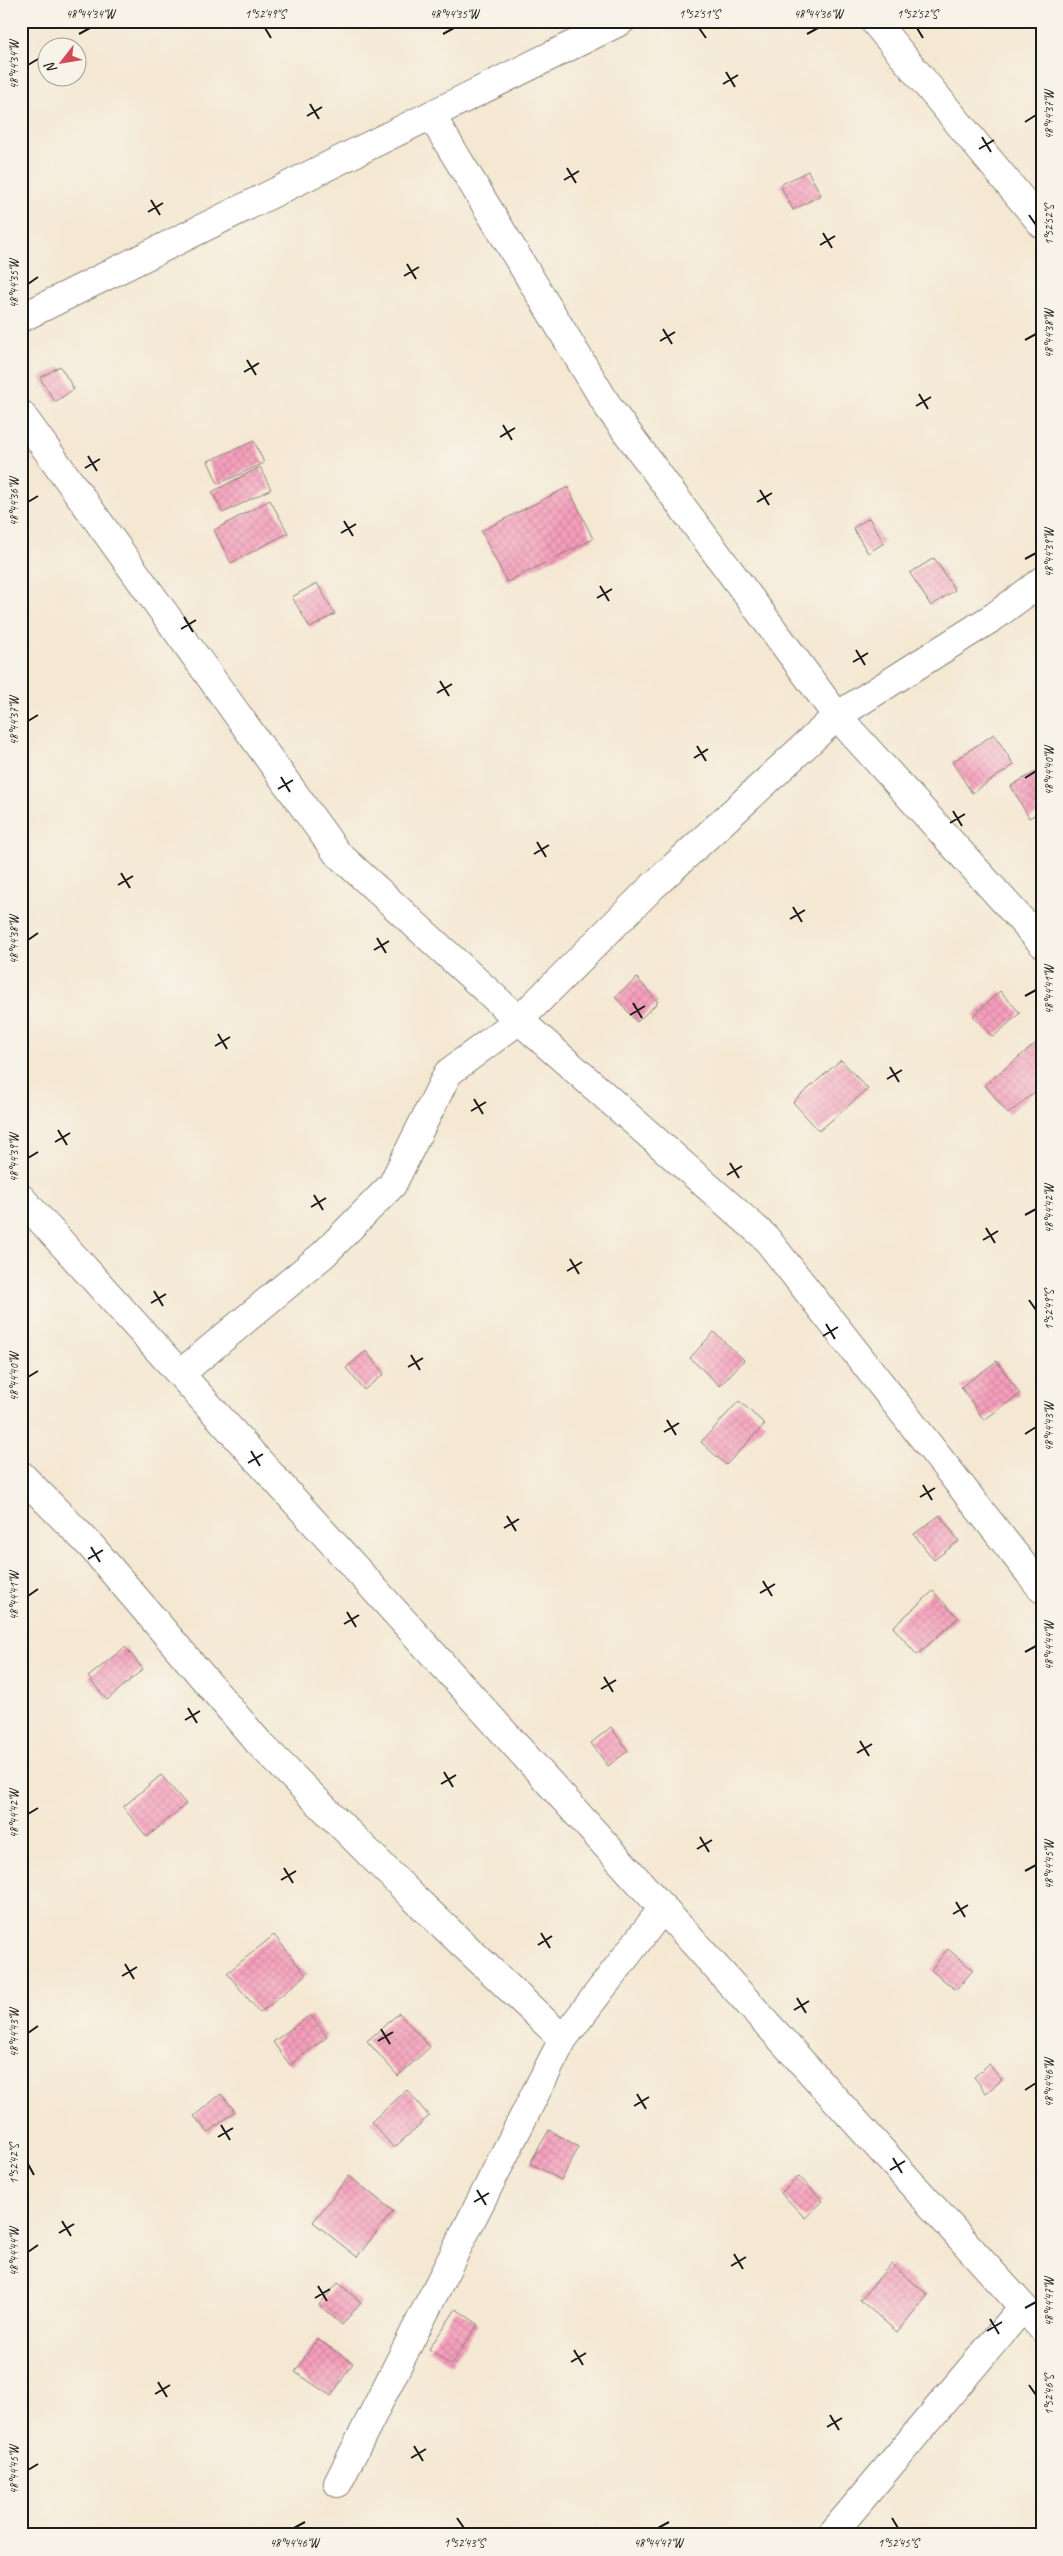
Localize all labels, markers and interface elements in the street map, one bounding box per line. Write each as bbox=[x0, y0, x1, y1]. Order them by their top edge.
text: 48°44'34"W bbox=[66, 6, 117, 22]
text: 1°52'49"S bbox=[245, 6, 287, 22]
text: 48°44'35"W bbox=[430, 6, 481, 22]
text: 1°52'51"S bbox=[679, 6, 721, 22]
text: 48°44'36"W bbox=[794, 6, 845, 22]
text: 1°52'52"S bbox=[897, 6, 939, 22]
text: 48°44'34"W bbox=[6, 38, 22, 89]
north arrow bbox=[38, 38, 88, 88]
text: N bbox=[41, 58, 61, 77]
text: 48°44'37"W bbox=[1041, 88, 1057, 139]
text: 1°52'52"S bbox=[1041, 203, 1057, 245]
text: 48°44'35"W bbox=[6, 257, 22, 308]
text: 48°44'38"W bbox=[1041, 307, 1057, 358]
text: 48°44'36"W bbox=[6, 475, 22, 526]
text: 48°44'39"W bbox=[1041, 526, 1057, 577]
text: 48°44'37"W bbox=[6, 694, 22, 745]
text: 48°44'40"W bbox=[1041, 744, 1057, 795]
text: 48°44'38"W bbox=[6, 913, 22, 964]
text: 48°44'41"W bbox=[1041, 963, 1057, 1014]
text: 48°44'39"W bbox=[6, 1131, 22, 1182]
text: 48°44'42"W bbox=[1041, 1182, 1057, 1233]
text: 1°52'49"S bbox=[1041, 1288, 1057, 1330]
text: 48°44'40"W bbox=[6, 1350, 22, 1401]
text: 48°44'43"W bbox=[1041, 1400, 1057, 1451]
text: 48°44'41"W bbox=[6, 1569, 22, 1620]
text: 48°44'44"W bbox=[1041, 1619, 1057, 1670]
text: 48°44'42"W bbox=[6, 1787, 22, 1838]
text: 48°44'45"W bbox=[1041, 1838, 1057, 1889]
text: 48°44'43"W bbox=[6, 2006, 22, 2057]
text: 48°44'46"W bbox=[1041, 2056, 1057, 2107]
text: 1°52'42"S bbox=[6, 2142, 22, 2184]
text: 48°44'44"W bbox=[6, 2225, 22, 2276]
text: 48°44'47"W bbox=[1041, 2275, 1057, 2326]
text: 1°52'46"S bbox=[1041, 2373, 1057, 2415]
text: 48°44'45"W bbox=[6, 2443, 22, 2494]
text: 48°44'46"W bbox=[270, 2535, 321, 2551]
text: 1°52'43"S bbox=[444, 2535, 486, 2551]
text: 48°44'47"W bbox=[634, 2535, 685, 2551]
text: 1°52'45"S bbox=[878, 2535, 920, 2551]

